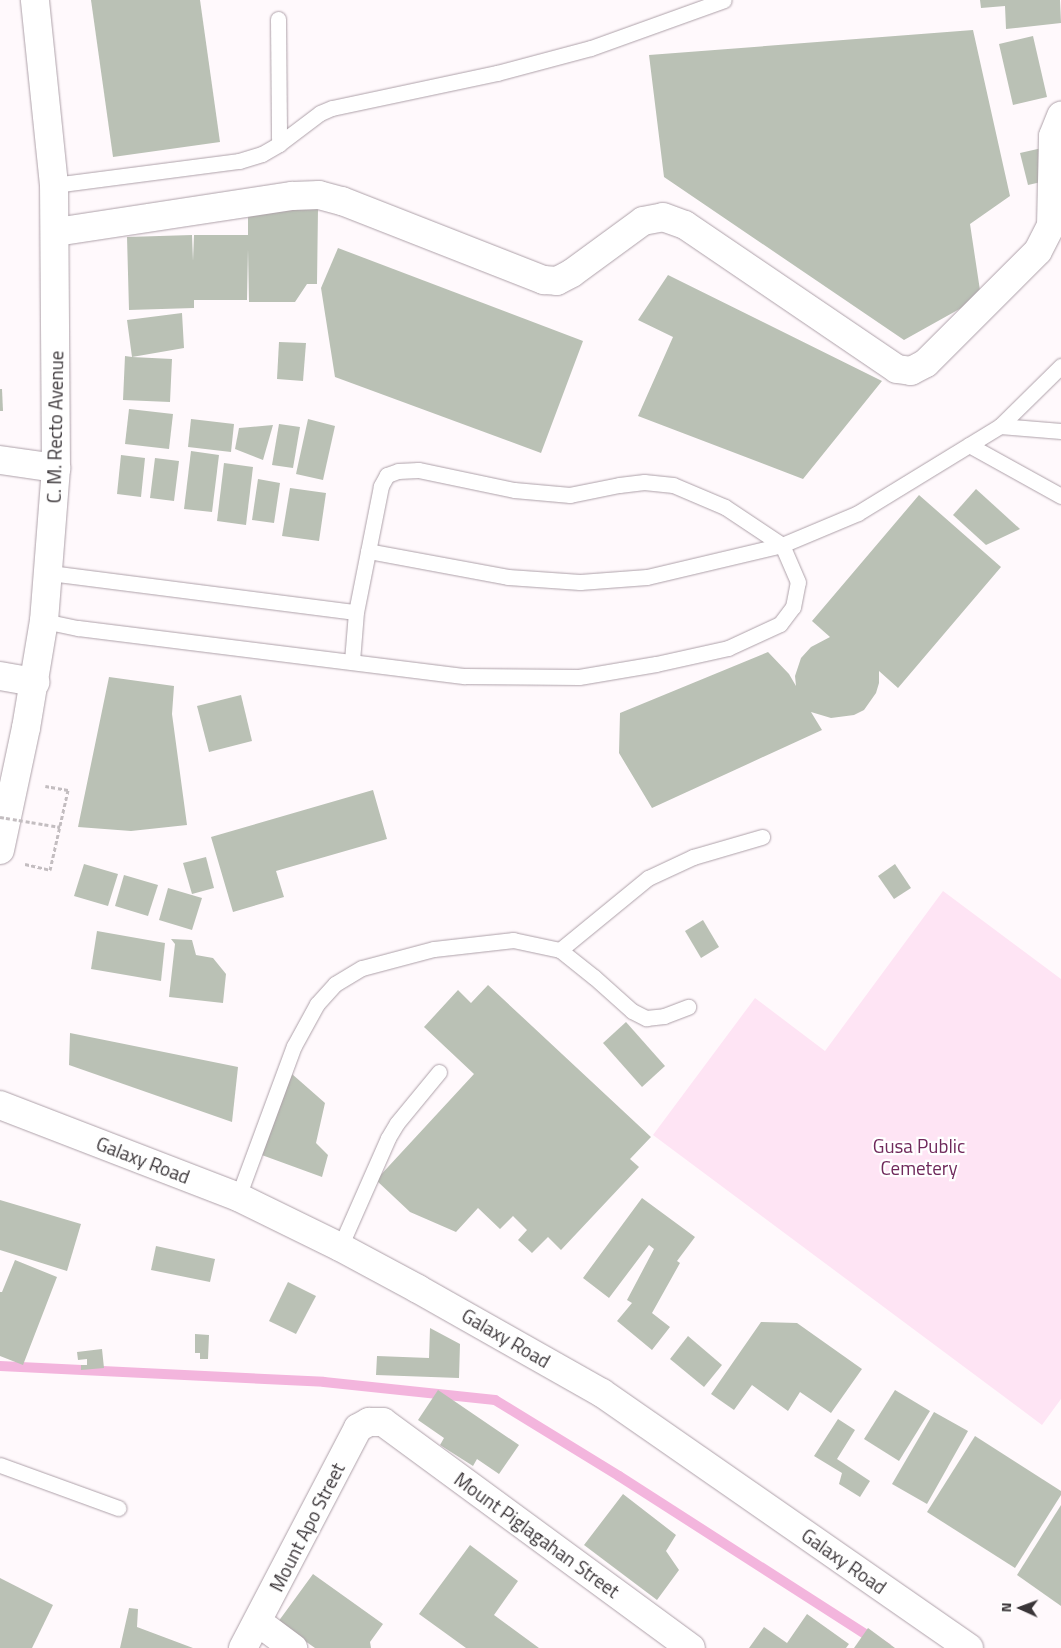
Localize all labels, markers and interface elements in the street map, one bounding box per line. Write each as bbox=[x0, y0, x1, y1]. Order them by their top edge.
street label: C. M. Recto Avenue bbox=[42, 351, 68, 503]
street label: Galaxy Road bbox=[93, 1132, 193, 1188]
park label: Gusa Public Cemetery bbox=[873, 1135, 965, 1179]
street label: Galaxy Road bbox=[458, 1304, 554, 1372]
street label: Mount Apo Street bbox=[265, 1459, 349, 1595]
street label: Mount Piglagahan Street bbox=[450, 1467, 624, 1603]
street label: Galaxy Road bbox=[797, 1523, 891, 1599]
north arrow bbox=[996, 1583, 1046, 1633]
text: N bbox=[995, 1602, 1016, 1613]

